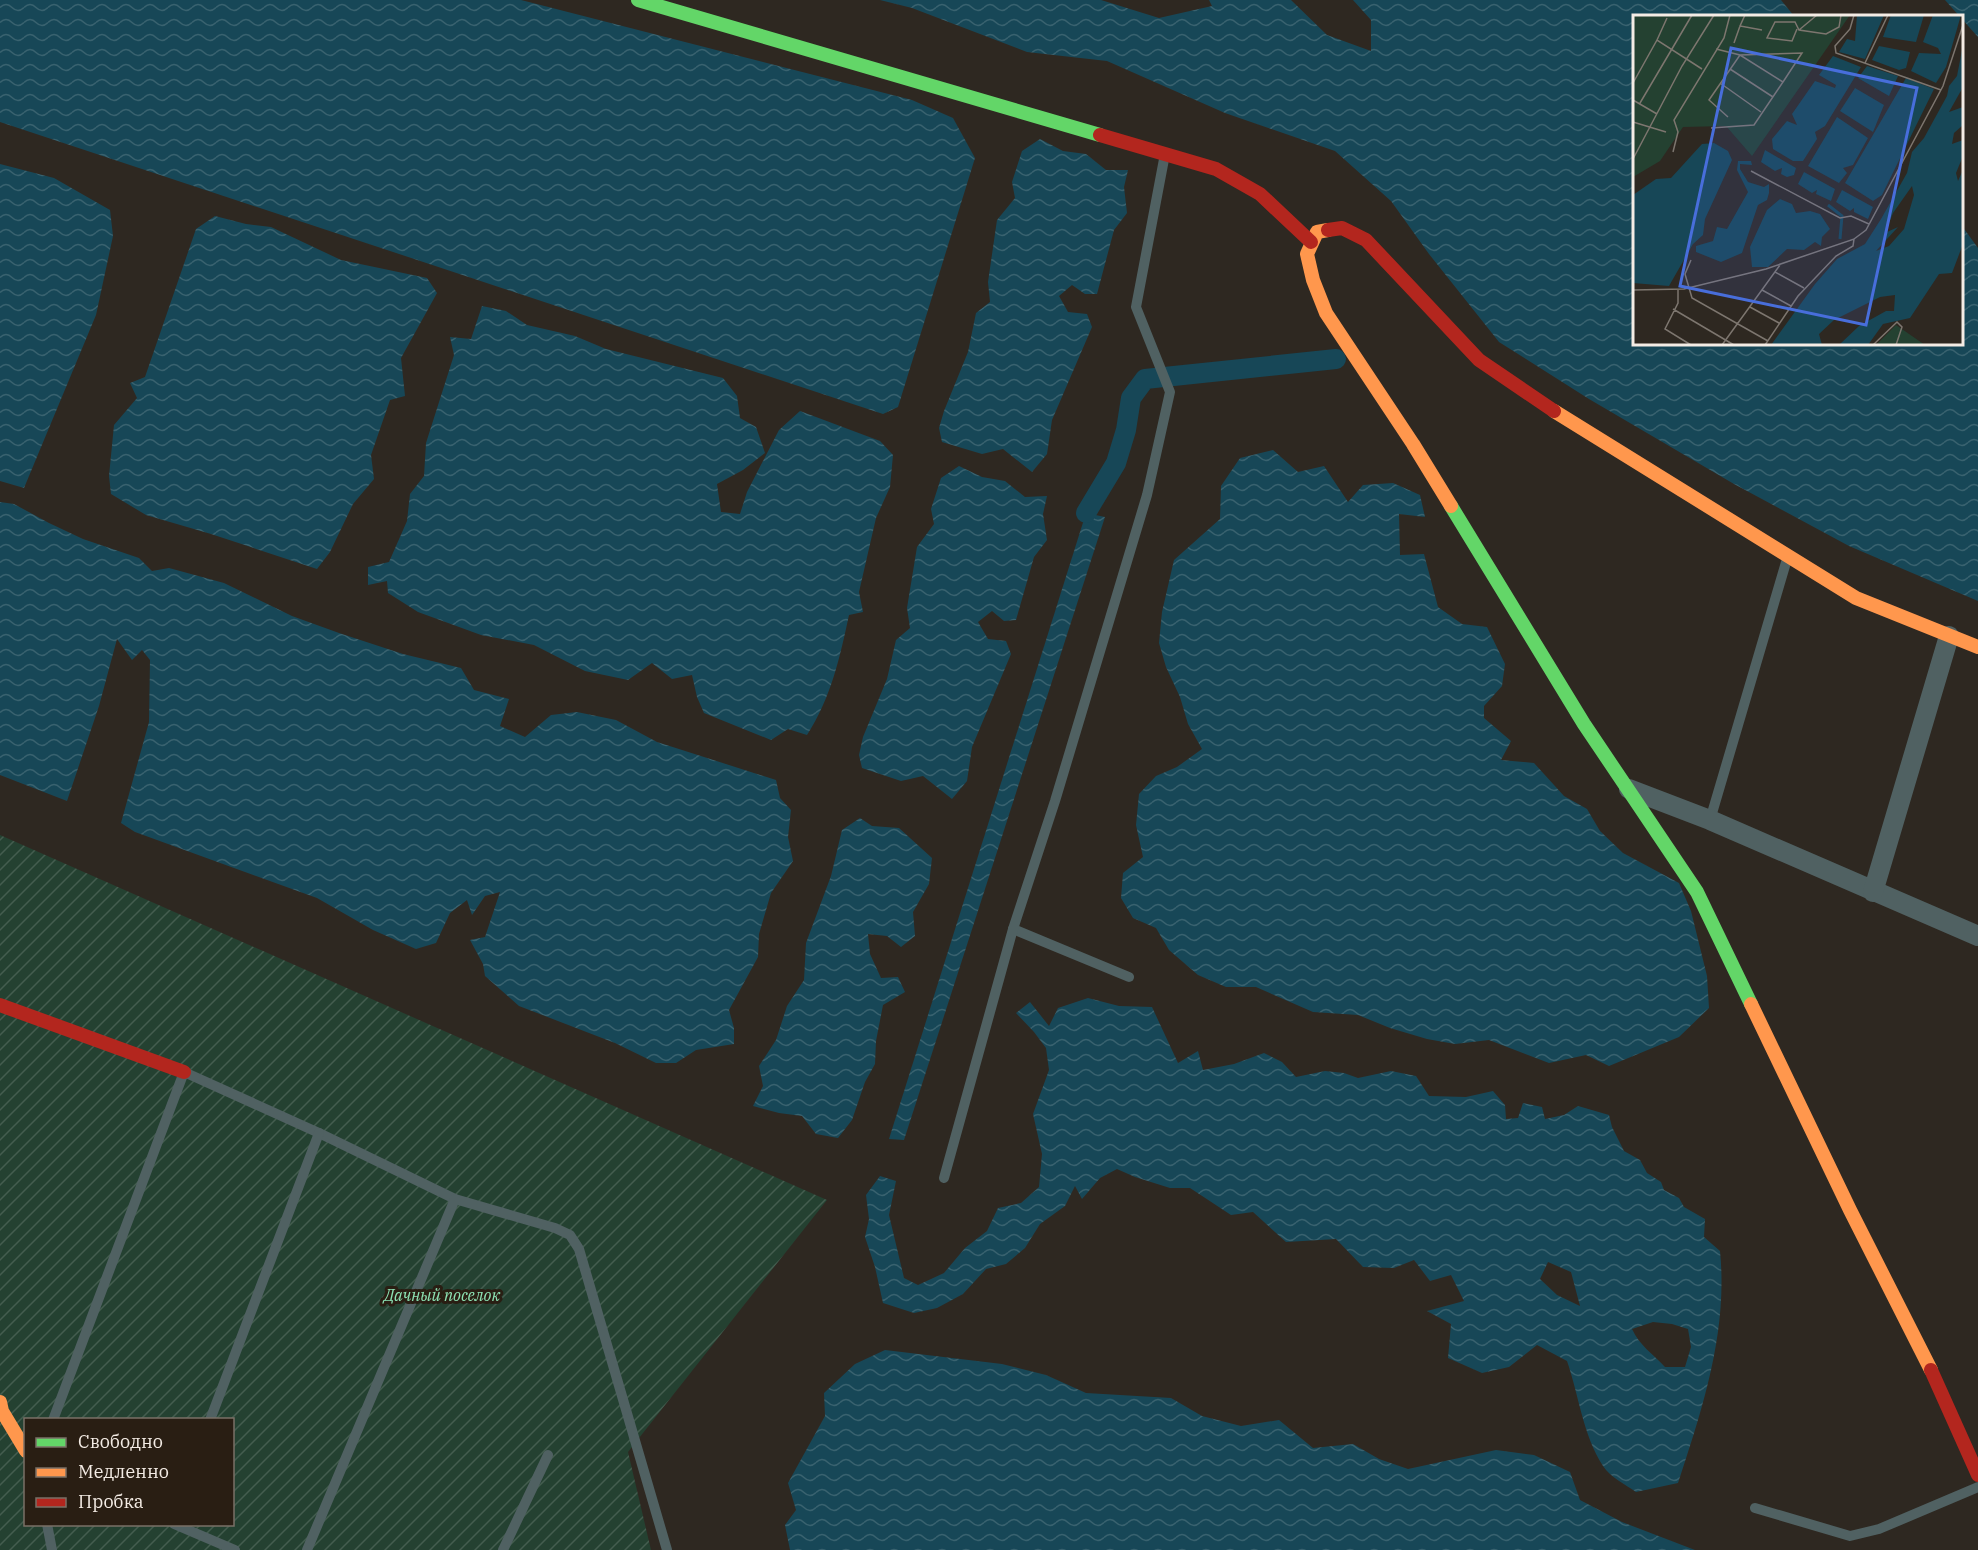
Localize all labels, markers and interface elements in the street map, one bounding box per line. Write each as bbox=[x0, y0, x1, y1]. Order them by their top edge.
inset map bbox=[1633, 15, 1963, 345]
park label: Дачный поселок bbox=[382, 1285, 501, 1305]
legend bbox=[24, 1418, 234, 1526]
text: Свободно bbox=[78, 1430, 163, 1453]
text: Медленно bbox=[78, 1460, 169, 1483]
text: Пробка bbox=[78, 1490, 144, 1513]

